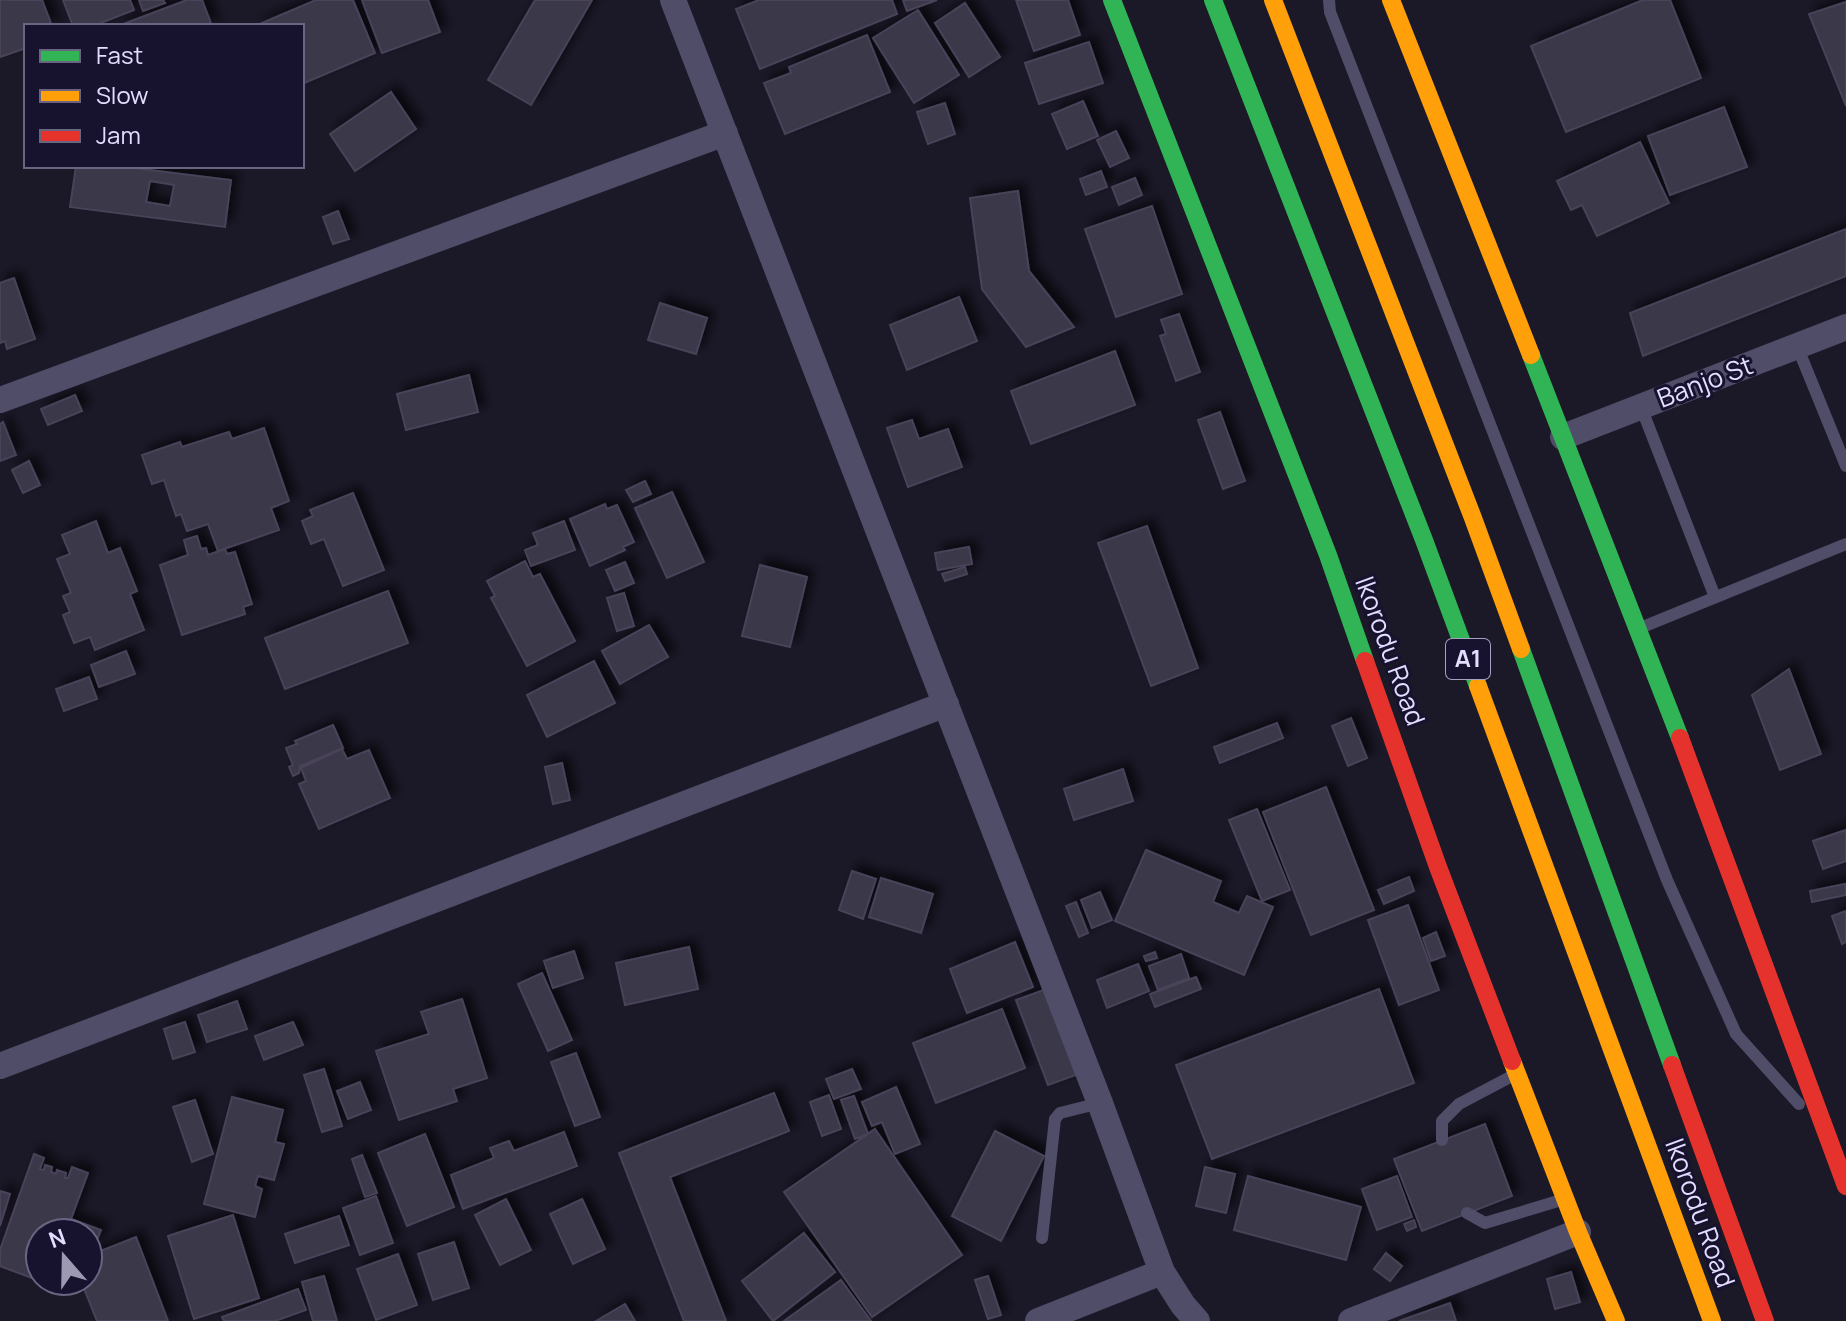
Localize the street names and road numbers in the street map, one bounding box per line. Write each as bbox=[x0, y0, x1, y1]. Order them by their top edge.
street label: Banjo St bbox=[1652, 346, 1757, 416]
street label: Ikorodu Road bbox=[1347, 571, 1435, 730]
road number: A1 bbox=[1446, 639, 1490, 679]
street label: Ikorodu Road bbox=[1657, 1133, 1745, 1292]

